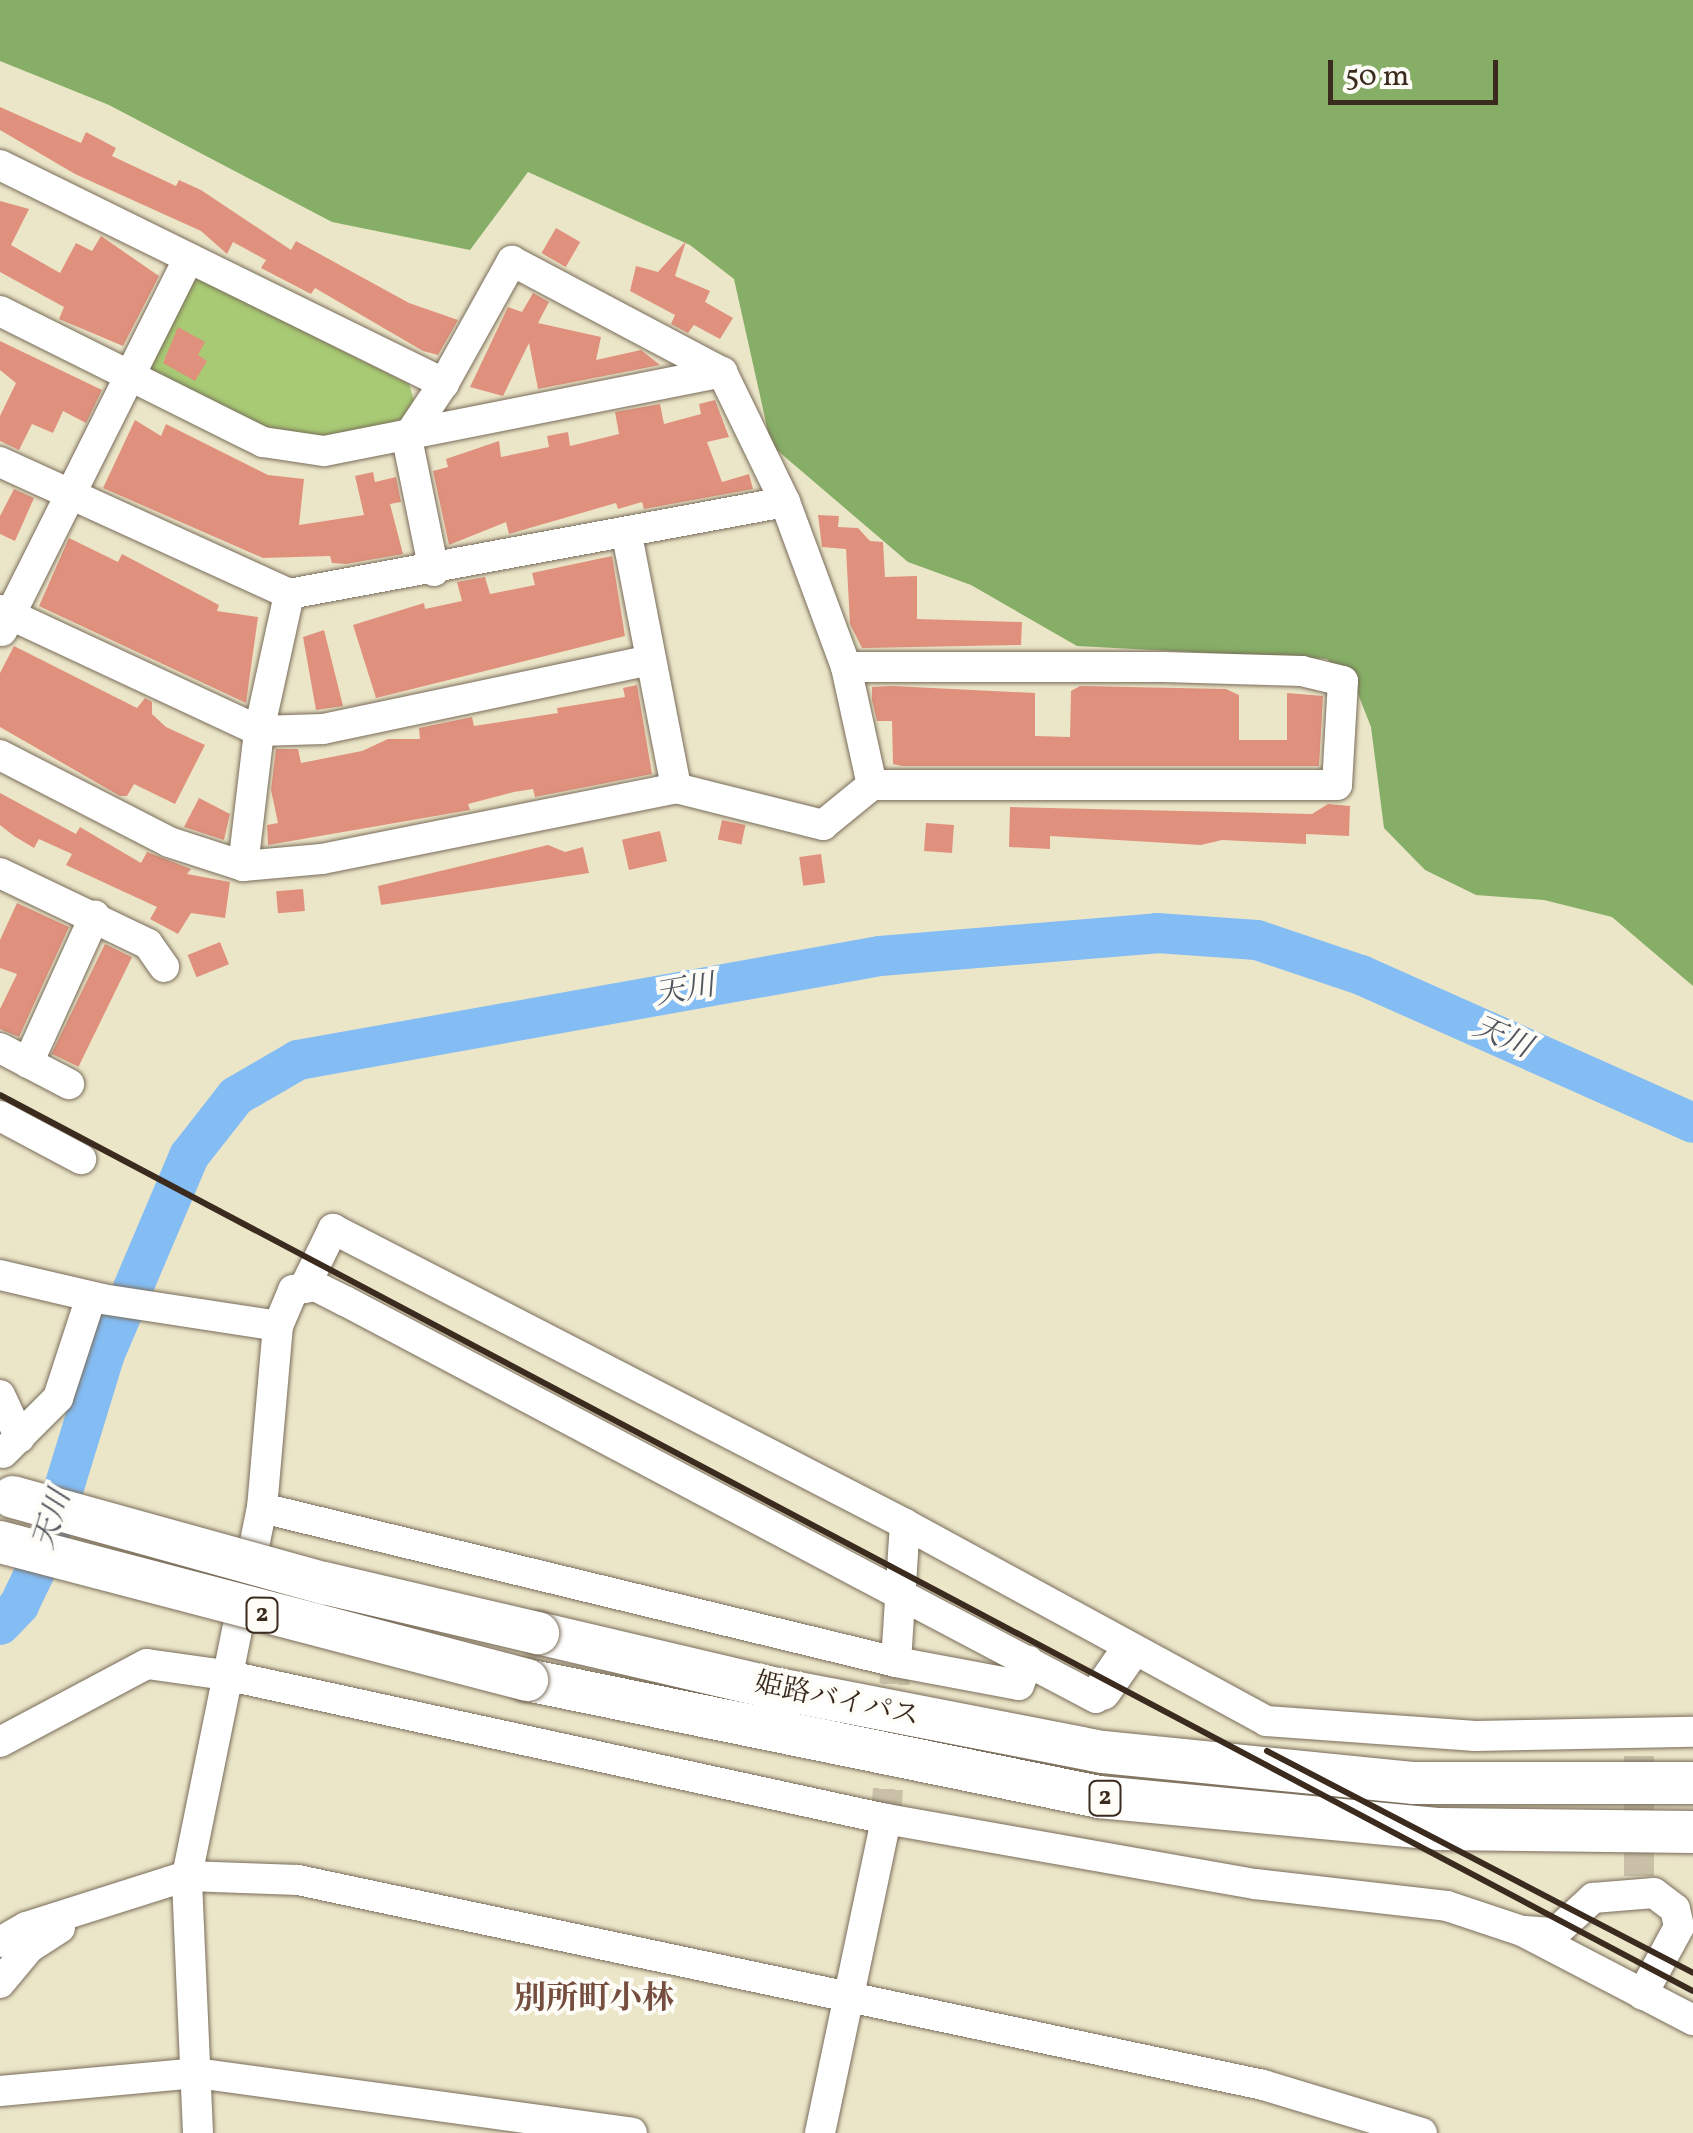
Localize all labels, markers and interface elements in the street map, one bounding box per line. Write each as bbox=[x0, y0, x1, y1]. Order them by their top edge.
scale bar bbox=[1333, 40, 1503, 102]
text: 50 m bbox=[1345, 56, 1409, 98]
water label: 天川 bbox=[652, 968, 718, 1014]
water label: 天川 bbox=[1467, 1009, 1537, 1067]
water label: 天川 bbox=[27, 1486, 79, 1554]
road number: 2 bbox=[244, 1595, 280, 1635]
street label: 姫路バイパス bbox=[751, 1667, 923, 1735]
road number: 2 bbox=[1088, 1778, 1122, 1818]
district label: 別所町小林 bbox=[514, 1981, 674, 2019]

